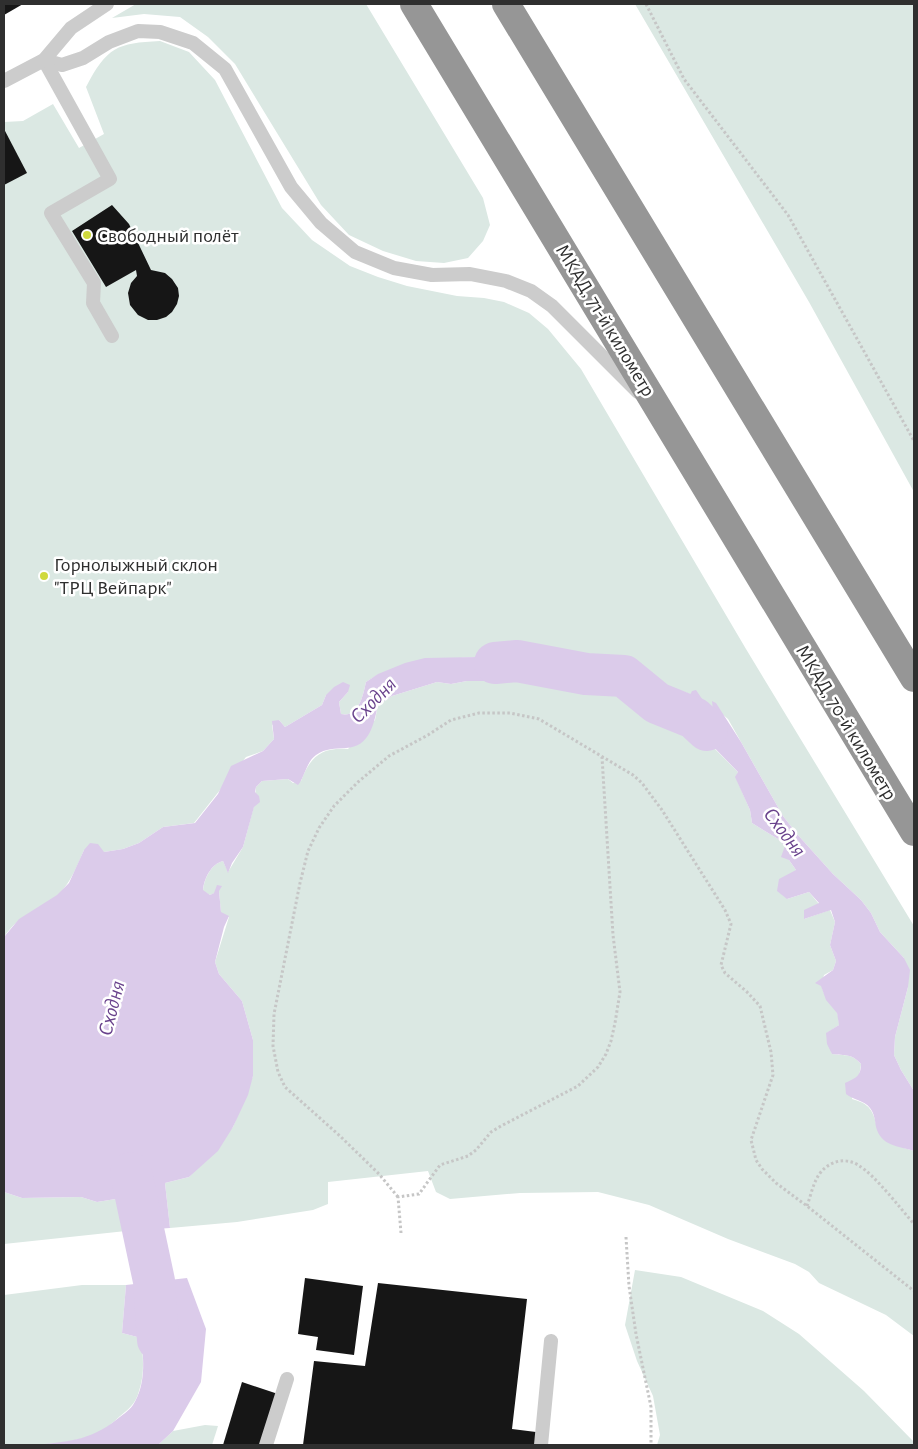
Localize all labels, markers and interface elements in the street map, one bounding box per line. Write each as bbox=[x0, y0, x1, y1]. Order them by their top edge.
place label: Свободный полёт bbox=[97, 226, 239, 246]
marker: Свободный полёт bbox=[81, 229, 93, 241]
street label: МКАД, 71-й километр bbox=[552, 241, 658, 400]
place label: Горнолыжный склон "ТРЦ Вейпарк" bbox=[54, 555, 218, 598]
marker: Горнолыжный склон "ТРЦ Вейпарк" bbox=[38, 570, 50, 582]
street label: МКАД, 70-й километр bbox=[792, 641, 900, 804]
water label: Сходня bbox=[346, 673, 400, 727]
water label: Сходня bbox=[760, 804, 810, 861]
water label: Сходня bbox=[95, 979, 128, 1038]

